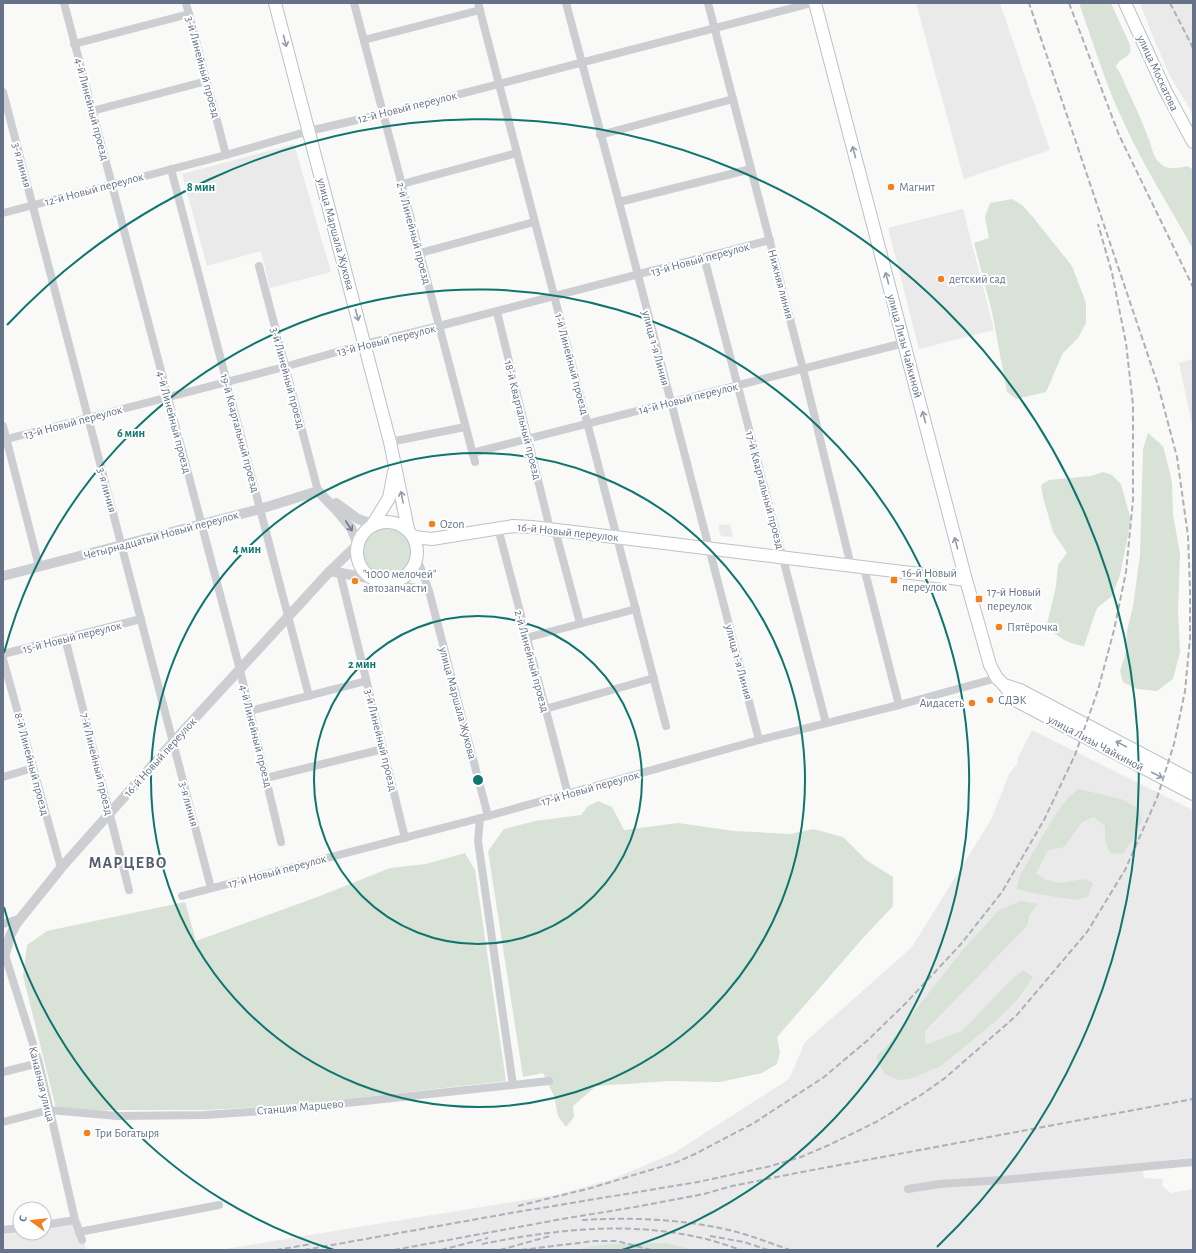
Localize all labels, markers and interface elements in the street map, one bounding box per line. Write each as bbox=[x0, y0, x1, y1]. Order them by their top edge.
street label: 3-й Линейный проезд bbox=[184, 15, 222, 119]
street label: улица Москатова bbox=[1134, 32, 1181, 114]
one-way arrow bbox=[281, 34, 289, 47]
street label: 4-й Линейный проезд bbox=[73, 56, 111, 162]
street label: 12-й Новый переулок bbox=[356, 89, 458, 126]
street label: 3-я линия bbox=[10, 141, 34, 189]
one-way arrow bbox=[850, 146, 857, 159]
street label: 12-й Новый переулок bbox=[43, 170, 145, 209]
street label: улица Маршала Жукова bbox=[314, 176, 357, 292]
text: 8 мин bbox=[187, 181, 215, 193]
street label: 2-й Линейный проезд bbox=[395, 181, 433, 285]
place label: Магнит bbox=[899, 181, 936, 193]
marker: Магнит bbox=[886, 182, 896, 192]
street label: 13-й Новый переулок bbox=[650, 240, 751, 279]
street label: Нижняя линия bbox=[766, 248, 796, 320]
one-way arrow bbox=[883, 271, 890, 284]
place label: детский сад bbox=[949, 273, 1006, 285]
marker: детский сад bbox=[936, 274, 946, 284]
street label: улица Лизы Чайкиной bbox=[884, 292, 925, 399]
street label: улица 1-я Линия bbox=[639, 308, 672, 387]
one-way arrow bbox=[354, 309, 361, 322]
street label: 1-й Линейный проезд bbox=[553, 312, 591, 416]
street label: 13-й Новый переулок bbox=[335, 322, 437, 359]
street label: 3-й Линейный проезд bbox=[269, 326, 307, 430]
street label: 18-й Квартальный проезд bbox=[502, 359, 544, 481]
street label: 4-й Линейный проезд bbox=[155, 369, 193, 475]
street label: 19-й Квартальный проезд bbox=[218, 372, 262, 494]
street label: 14-й Новый переулок bbox=[637, 380, 740, 417]
street label: 13-й Новый переулок bbox=[23, 403, 124, 442]
one-way arrow bbox=[919, 411, 927, 424]
text: 6 мин bbox=[117, 427, 145, 439]
street label: 17-й Квартальный проезд bbox=[743, 430, 787, 550]
street label: 3-я линия bbox=[95, 466, 119, 514]
one-way arrow bbox=[397, 491, 405, 504]
street label: Четырнадцатый Новый переулок bbox=[82, 508, 240, 562]
place label: Ozon bbox=[440, 518, 464, 530]
marker: Ozon bbox=[427, 519, 437, 529]
one-way arrow bbox=[345, 521, 353, 532]
street label: 16-й Новый переулок bbox=[517, 521, 620, 544]
one-way arrow bbox=[952, 537, 959, 550]
text: 4 мин bbox=[233, 543, 261, 555]
place label: 16-й Новый переулок bbox=[902, 567, 957, 594]
place label: "1000 мелочей" автозапчасти bbox=[363, 568, 436, 594]
marker: 16-й Новый переулок bbox=[889, 575, 899, 585]
marker: "1000 мелочей" автозапчасти bbox=[350, 576, 360, 586]
place label: 17-й Новый переулок bbox=[987, 586, 1041, 613]
marker: 17-й Новый переулок bbox=[974, 594, 984, 604]
street label: 2-й Линейный проезд bbox=[513, 609, 551, 713]
street label: 15-й Новый переулок bbox=[21, 619, 123, 656]
place label: Пятёрочка bbox=[1007, 621, 1059, 633]
street label: улица 1-я Линия bbox=[722, 622, 755, 701]
marker: Пятёрочка bbox=[994, 622, 1004, 632]
street label: улица Маршала Жукова bbox=[436, 645, 479, 761]
text: 2 мин bbox=[348, 658, 376, 670]
street label: 4-й Линейный проезд bbox=[237, 683, 275, 789]
street label: 3-й Линейный проезд bbox=[362, 688, 400, 792]
place label: СДЭК bbox=[998, 694, 1027, 706]
marker: СДЭК bbox=[985, 695, 995, 705]
place label: Аидасеть bbox=[919, 697, 964, 709]
marker: Аидасеть bbox=[967, 698, 977, 708]
street label: 8-й Линейный проезд bbox=[13, 711, 51, 817]
street label: 7-й Линейный проезд bbox=[78, 712, 116, 816]
street label: улица Лизы Чайкиной bbox=[1045, 712, 1146, 774]
street label: 16-й Новый переулок bbox=[121, 715, 200, 800]
one-way arrow bbox=[1116, 739, 1128, 747]
street label: 17-й Новый переулок bbox=[540, 768, 641, 809]
one-way arrow bbox=[1150, 772, 1162, 779]
centre of rings bbox=[471, 773, 485, 787]
street label: 3-я линия bbox=[177, 780, 201, 828]
street label: 17-й Новый переулок bbox=[227, 852, 328, 891]
district label: МАРЦЕВО bbox=[88, 855, 168, 871]
street label: Канавная улица bbox=[26, 1045, 57, 1124]
street label: Станция Марцево bbox=[256, 1097, 344, 1117]
place label: Три Богатыря bbox=[95, 1127, 159, 1139]
marker: Три Богатыря bbox=[82, 1128, 92, 1138]
north arrow bbox=[12, 1201, 52, 1241]
text: С bbox=[17, 1214, 29, 1223]

